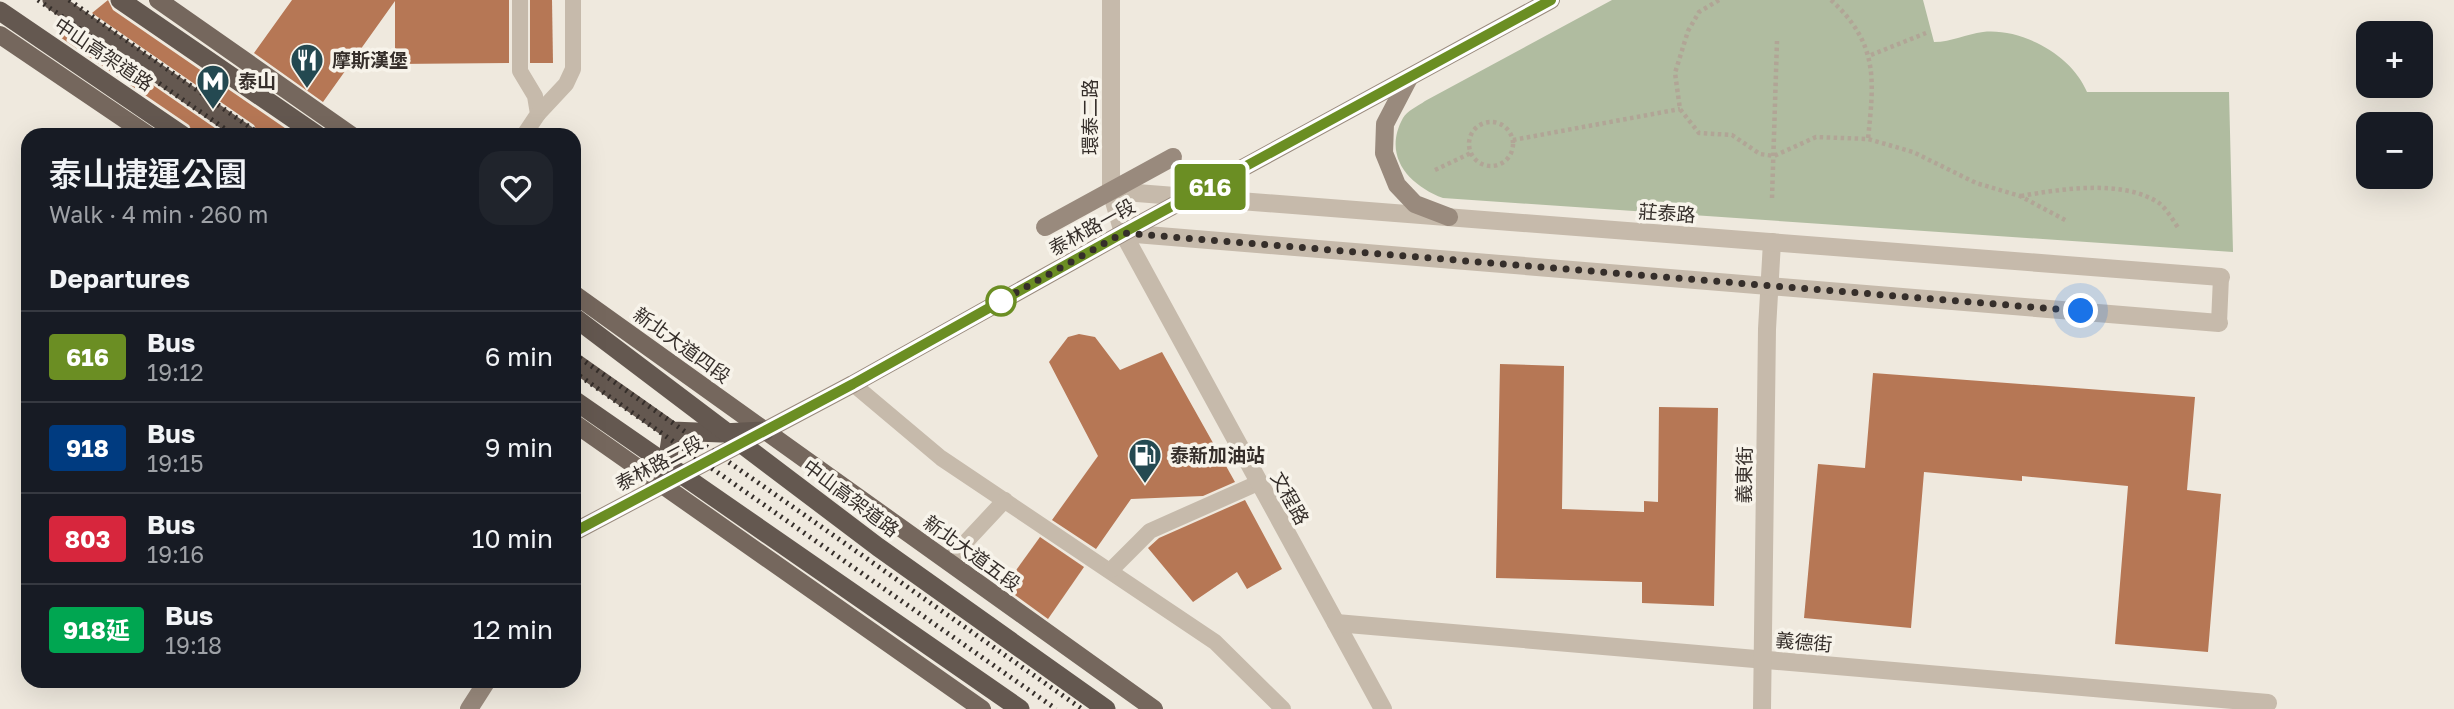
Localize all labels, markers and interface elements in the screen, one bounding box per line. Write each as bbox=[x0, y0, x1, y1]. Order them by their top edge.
street label: 中山高架道路 bbox=[51, 12, 158, 95]
map controls bbox=[2356, 21, 2433, 189]
button: + bbox=[2356, 21, 2433, 98]
restaurant icon: 摩斯漢堡 bbox=[288, 41, 326, 90]
place label: 摩斯漢堡 bbox=[332, 48, 408, 71]
metro station icon: 泰山 bbox=[194, 62, 232, 111]
place label: 泰山 bbox=[238, 69, 276, 92]
street label: 環泰二路 bbox=[1078, 79, 1101, 155]
button: − bbox=[2356, 112, 2433, 189]
button: heart bbox=[479, 151, 553, 225]
text: 泰山捷運公園 bbox=[49, 154, 247, 193]
line badge: 616 bbox=[1170, 164, 1250, 210]
text: 616 bbox=[1189, 172, 1231, 201]
street label: 泰林路一段 bbox=[1045, 193, 1139, 260]
street label: 莊泰路 bbox=[1638, 199, 1696, 226]
text: Walk · 4 min · 260 m bbox=[49, 200, 268, 228]
text: Departures bbox=[49, 263, 190, 294]
unlabelled marker bbox=[986, 286, 1016, 316]
your location bbox=[2063, 293, 2098, 328]
street label: 新北大道四段 bbox=[629, 302, 735, 387]
text: Bus bbox=[147, 327, 195, 358]
text: 6 min bbox=[485, 341, 553, 372]
text: 616 bbox=[66, 342, 109, 371]
text: 19:12 bbox=[147, 358, 203, 386]
text: Bus bbox=[147, 418, 195, 449]
street label: 泰林路二段 bbox=[611, 430, 706, 495]
text: 9 min bbox=[485, 432, 553, 463]
text: 918 bbox=[66, 433, 109, 462]
fuel station icon: 泰新加油站 bbox=[1126, 436, 1164, 485]
place label: 泰新加油站 bbox=[1170, 443, 1265, 466]
street label: 義東街 bbox=[1732, 446, 1755, 504]
text: 19:15 bbox=[147, 449, 203, 477]
street label: 中山高架道路 bbox=[799, 454, 904, 541]
street label: 文程路 bbox=[1267, 467, 1314, 528]
text: Bus bbox=[147, 509, 195, 540]
street label: 新北大道五段 bbox=[919, 510, 1025, 595]
text: 10 min bbox=[472, 523, 553, 554]
text: 803 bbox=[65, 524, 110, 553]
text: 19:16 bbox=[147, 540, 204, 568]
text: Bus bbox=[165, 600, 213, 631]
text: 12 min bbox=[473, 614, 553, 645]
text: 918延 bbox=[63, 615, 130, 644]
street label: 義德街 bbox=[1775, 628, 1833, 655]
text: 19:18 bbox=[165, 631, 222, 659]

